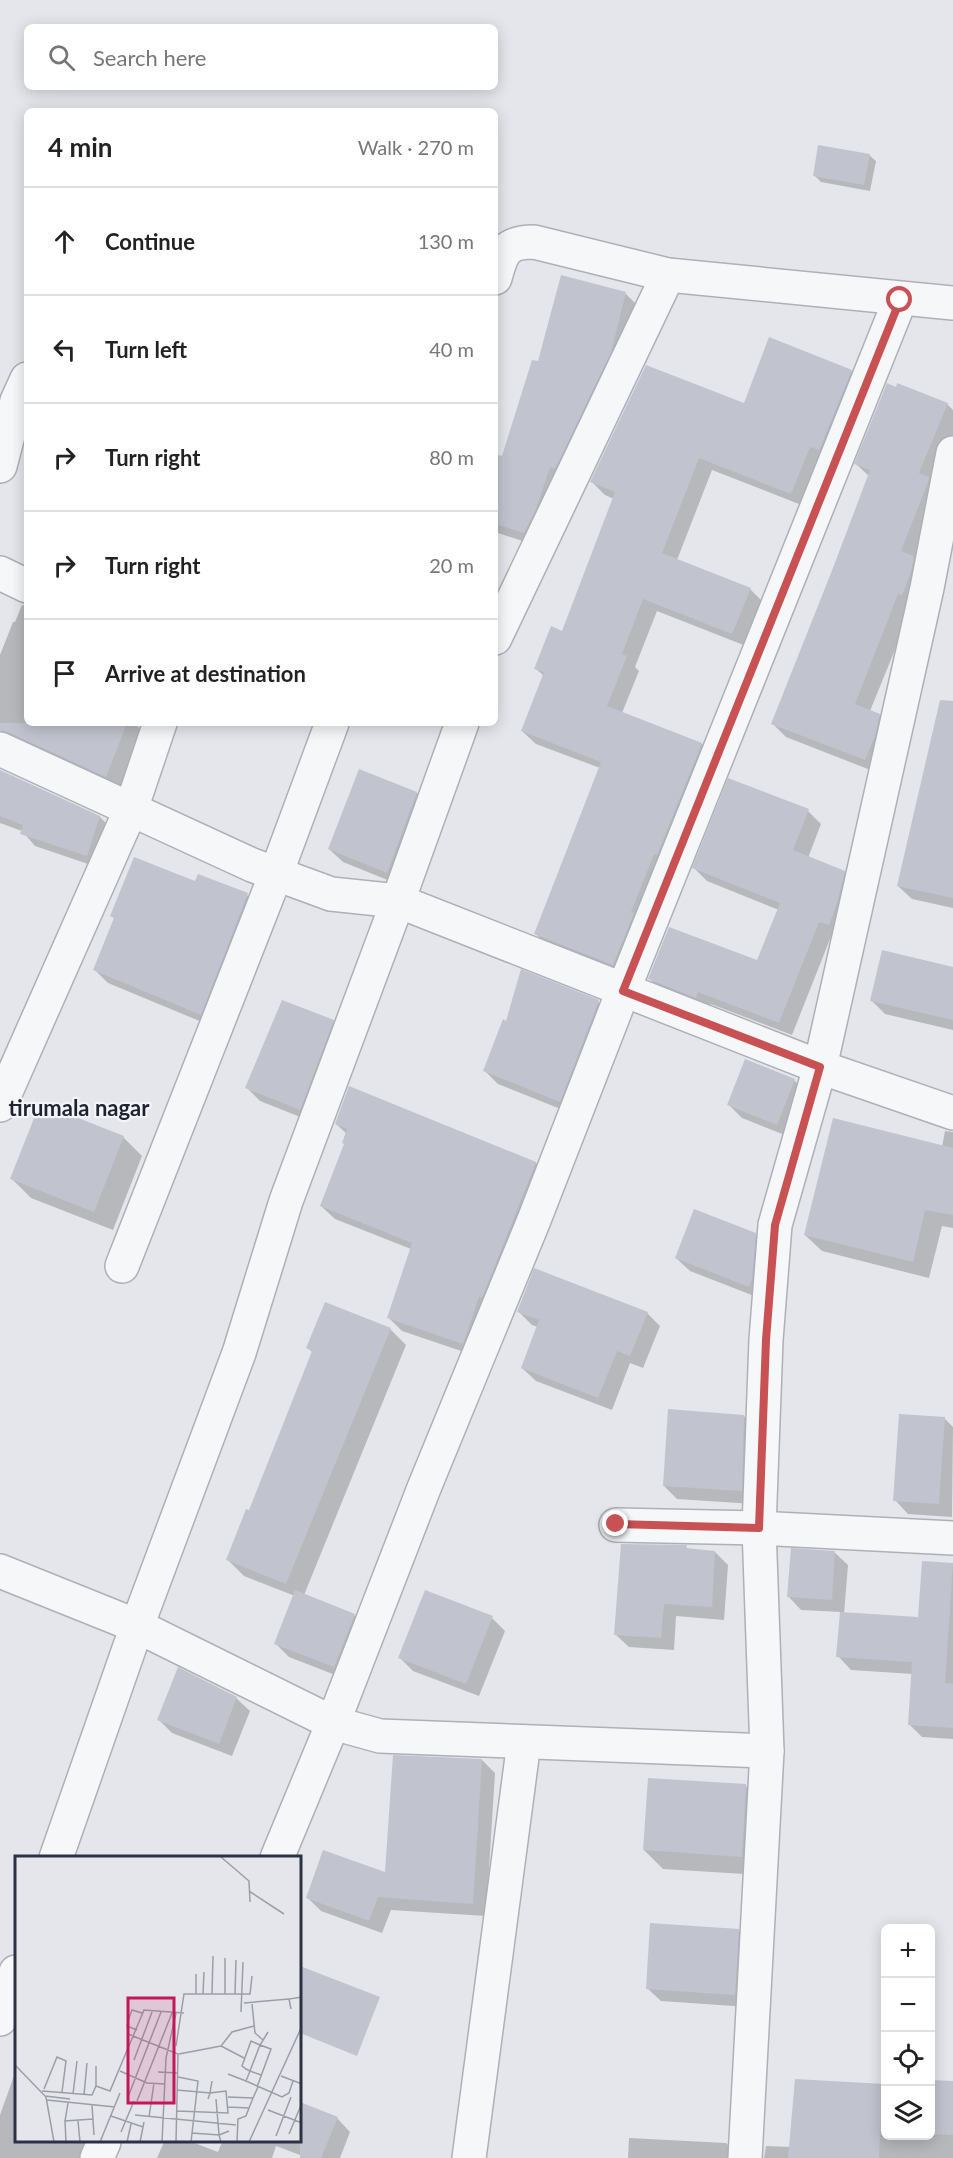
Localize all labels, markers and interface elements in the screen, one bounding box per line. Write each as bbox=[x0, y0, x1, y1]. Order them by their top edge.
search box bbox=[24, 24, 498, 90]
icon: search bbox=[45, 41, 78, 74]
text: Search here bbox=[93, 44, 206, 71]
text: 4 min bbox=[48, 131, 112, 163]
text: Walk · 270 m bbox=[358, 135, 474, 159]
icon: ahead bbox=[48, 225, 81, 258]
text: Continue bbox=[105, 228, 195, 255]
text: 130 m bbox=[418, 229, 474, 253]
route start bbox=[886, 286, 912, 312]
icon: left bbox=[48, 333, 81, 366]
text: Turn left bbox=[105, 336, 187, 363]
text: 40 m bbox=[429, 337, 474, 361]
icon: right bbox=[48, 441, 81, 474]
text: Turn right bbox=[105, 444, 200, 471]
text: 80 m bbox=[429, 445, 474, 469]
icon: right bbox=[48, 549, 81, 582]
text: Turn right bbox=[105, 552, 200, 579]
text: 20 m bbox=[429, 553, 474, 577]
icon: arrive bbox=[48, 657, 81, 690]
text: Arrive at destination bbox=[105, 660, 306, 687]
district label: tirumala nagar bbox=[9, 1094, 150, 1121]
route end bbox=[602, 1510, 628, 1536]
inset map bbox=[15, 1856, 302, 2143]
map controls bbox=[881, 1924, 935, 2140]
button: + bbox=[881, 1924, 935, 1978]
button: − bbox=[881, 1978, 935, 2032]
button: locate bbox=[881, 2032, 935, 2086]
button: layers bbox=[881, 2086, 935, 2140]

